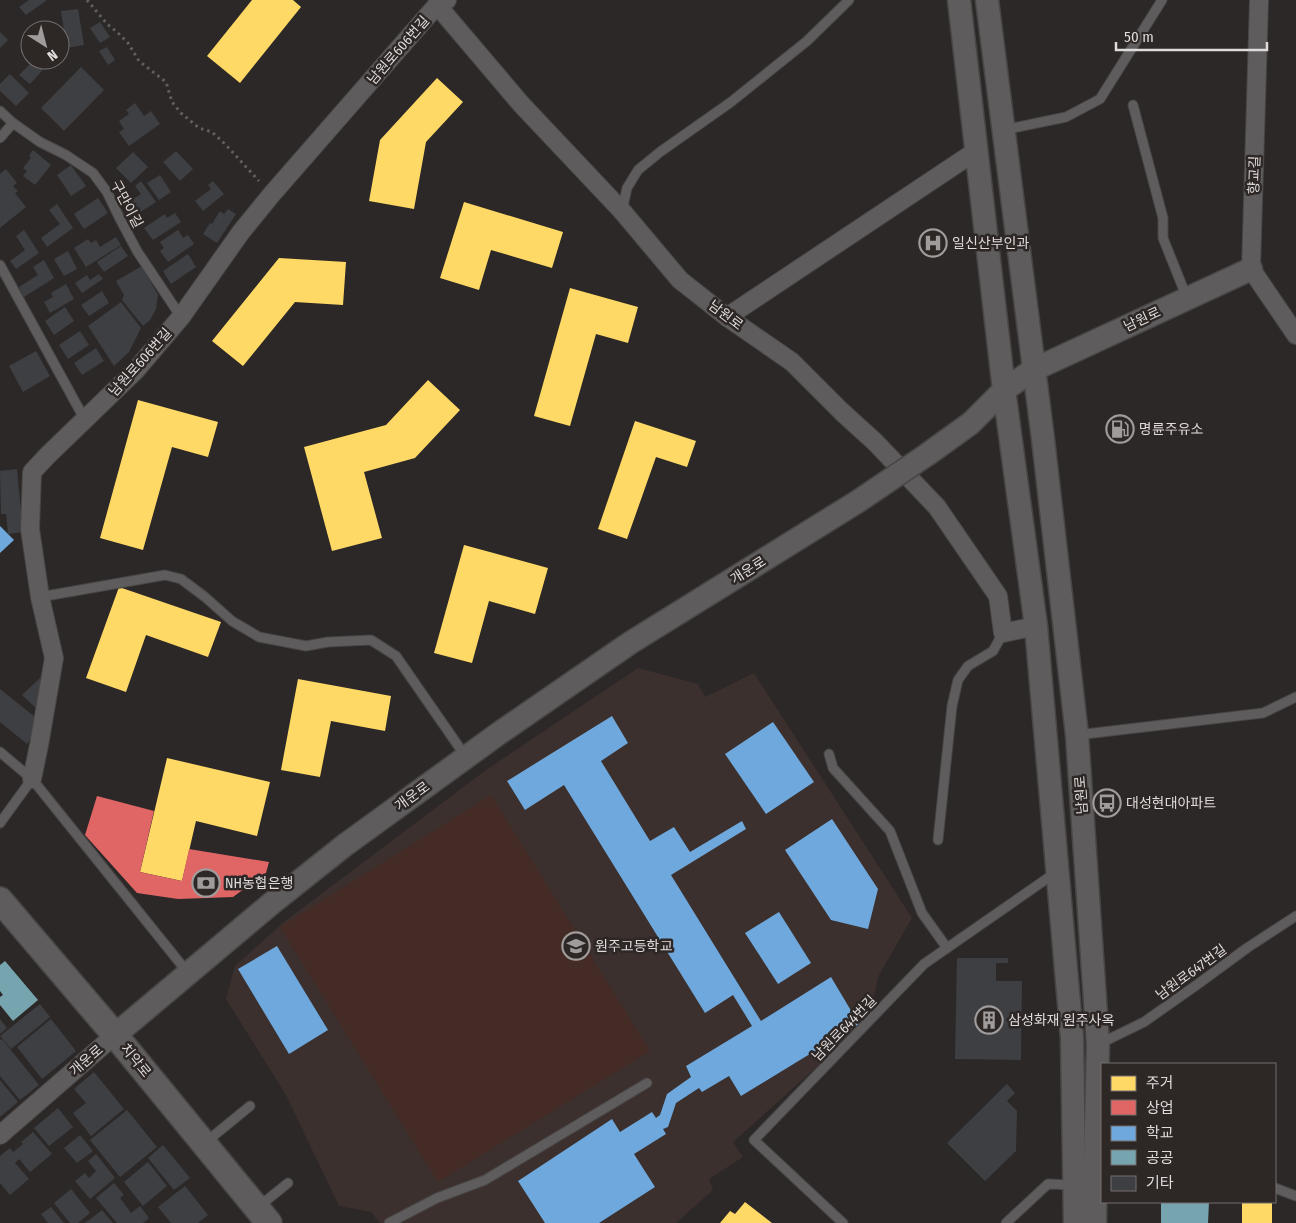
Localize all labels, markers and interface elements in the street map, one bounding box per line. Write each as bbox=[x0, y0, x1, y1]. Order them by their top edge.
street label: 남원로606번길 bbox=[364, 12, 433, 88]
north arrow bbox=[20, 20, 70, 70]
scale bar bbox=[1116, 20, 1267, 52]
text: 50 m bbox=[1124, 28, 1154, 46]
text: N bbox=[44, 46, 61, 64]
street label: 향교길 bbox=[1245, 155, 1264, 195]
street label: 구만이길 bbox=[107, 177, 146, 231]
hospital icon: 일신산부인과 bbox=[918, 228, 948, 258]
place label: 일신산부인과 bbox=[952, 235, 1029, 252]
street label: 남원로 bbox=[705, 297, 746, 334]
street label: 남원로 bbox=[1121, 304, 1163, 335]
street label: 남원로606번길 bbox=[105, 325, 175, 400]
fuel station icon: 명륜주유소 bbox=[1105, 414, 1135, 444]
place label: 명륜주유소 bbox=[1139, 421, 1204, 438]
street label: 개운로 bbox=[727, 553, 769, 588]
street label: 남원로 bbox=[1072, 775, 1091, 815]
street label: 개운로 bbox=[392, 778, 433, 815]
bus stop icon: 대성현대아파트 bbox=[1092, 788, 1122, 818]
place label: 대성현대아파트 bbox=[1126, 795, 1216, 812]
bank icon: NH농협은행 bbox=[191, 868, 221, 898]
place label: NH농협은행 bbox=[225, 875, 294, 892]
school or university icon: 원주고등학교 bbox=[561, 931, 591, 961]
place label: 원주고등학교 bbox=[595, 938, 672, 955]
street label: 남원로647번길 bbox=[1153, 941, 1230, 1004]
street label: 남원로644번길 bbox=[809, 992, 880, 1065]
building icon: 삼성화재 원주사옥 bbox=[974, 1005, 1004, 1035]
place label: 삼성화재 원주사옥 bbox=[1008, 1012, 1114, 1029]
street label: 치악로 bbox=[117, 1040, 154, 1081]
street label: 개운로 bbox=[66, 1041, 107, 1079]
legend bbox=[1101, 1063, 1276, 1203]
text: 주거 bbox=[1146, 1074, 1174, 1092]
text: 상업 bbox=[1146, 1099, 1174, 1117]
text: 학교 bbox=[1146, 1124, 1174, 1142]
text: 공공 bbox=[1146, 1149, 1174, 1167]
text: 기타 bbox=[1146, 1174, 1174, 1192]

